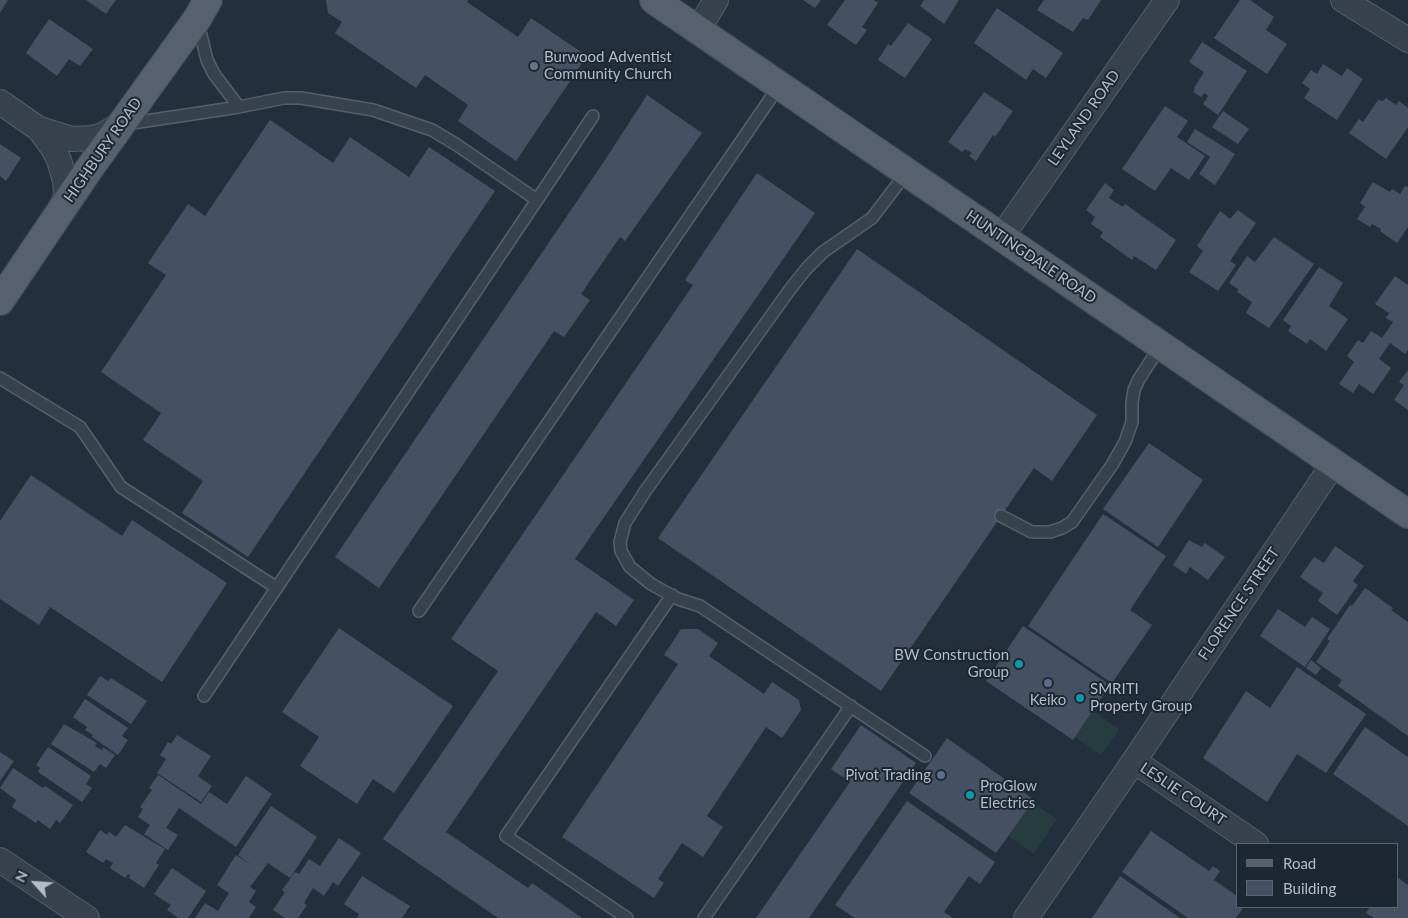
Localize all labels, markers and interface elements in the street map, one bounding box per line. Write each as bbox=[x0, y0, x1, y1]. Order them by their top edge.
place label: Burwood Adventist Community Church bbox=[544, 48, 672, 83]
marker: Burwood Adventist Community Church bbox=[528, 60, 540, 72]
street label: LEYLAND ROAD bbox=[1044, 67, 1124, 169]
street label: HIGHBURY ROAD bbox=[60, 94, 146, 206]
street label: HUNTINGDALE ROAD bbox=[962, 207, 1100, 307]
street label: FLORENCE STREET bbox=[1195, 544, 1283, 664]
place label: BW Construction Group bbox=[894, 646, 1009, 681]
marker: BW Construction Group bbox=[1013, 658, 1025, 670]
marker: Keiko bbox=[1042, 677, 1054, 689]
place label: SMRITI Property Group bbox=[1090, 680, 1193, 715]
place label: Keiko bbox=[1030, 691, 1066, 709]
marker: SMRITI Property Group bbox=[1074, 692, 1086, 704]
street label: LESLIE COURT bbox=[1137, 759, 1229, 829]
place label: Pivot Trading bbox=[845, 766, 931, 784]
marker: Pivot Trading bbox=[935, 769, 947, 781]
place label: ProGlow Electrics bbox=[980, 777, 1037, 812]
marker: ProGlow Electrics bbox=[964, 789, 976, 801]
legend bbox=[1236, 843, 1398, 908]
text: Road bbox=[1283, 854, 1316, 872]
north arrow bbox=[10, 858, 60, 908]
text: N bbox=[11, 868, 31, 885]
text: Building bbox=[1283, 879, 1336, 897]

